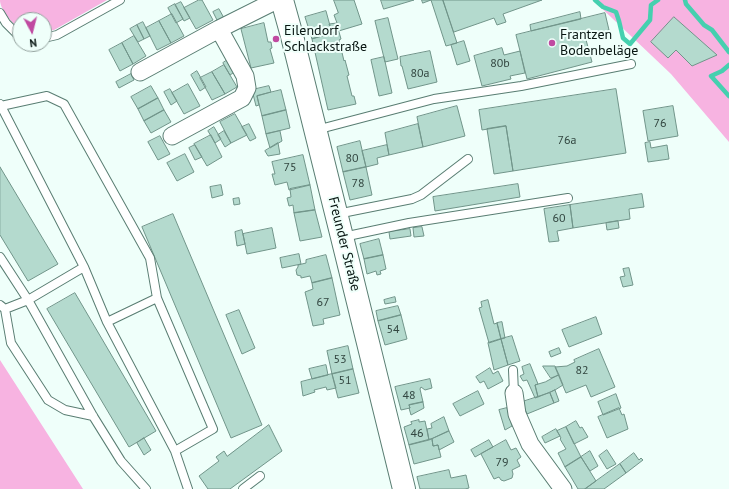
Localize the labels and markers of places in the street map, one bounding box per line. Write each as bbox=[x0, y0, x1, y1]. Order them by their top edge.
place label: Eilendorf Schlackstraße bbox=[284, 23, 367, 56]
place label: Frantzen Bodenbeläge bbox=[560, 27, 638, 60]
marker: Eilendorf Schlackstraße bbox=[271, 34, 281, 44]
marker: Frantzen Bodenbeläge bbox=[547, 38, 557, 48]

